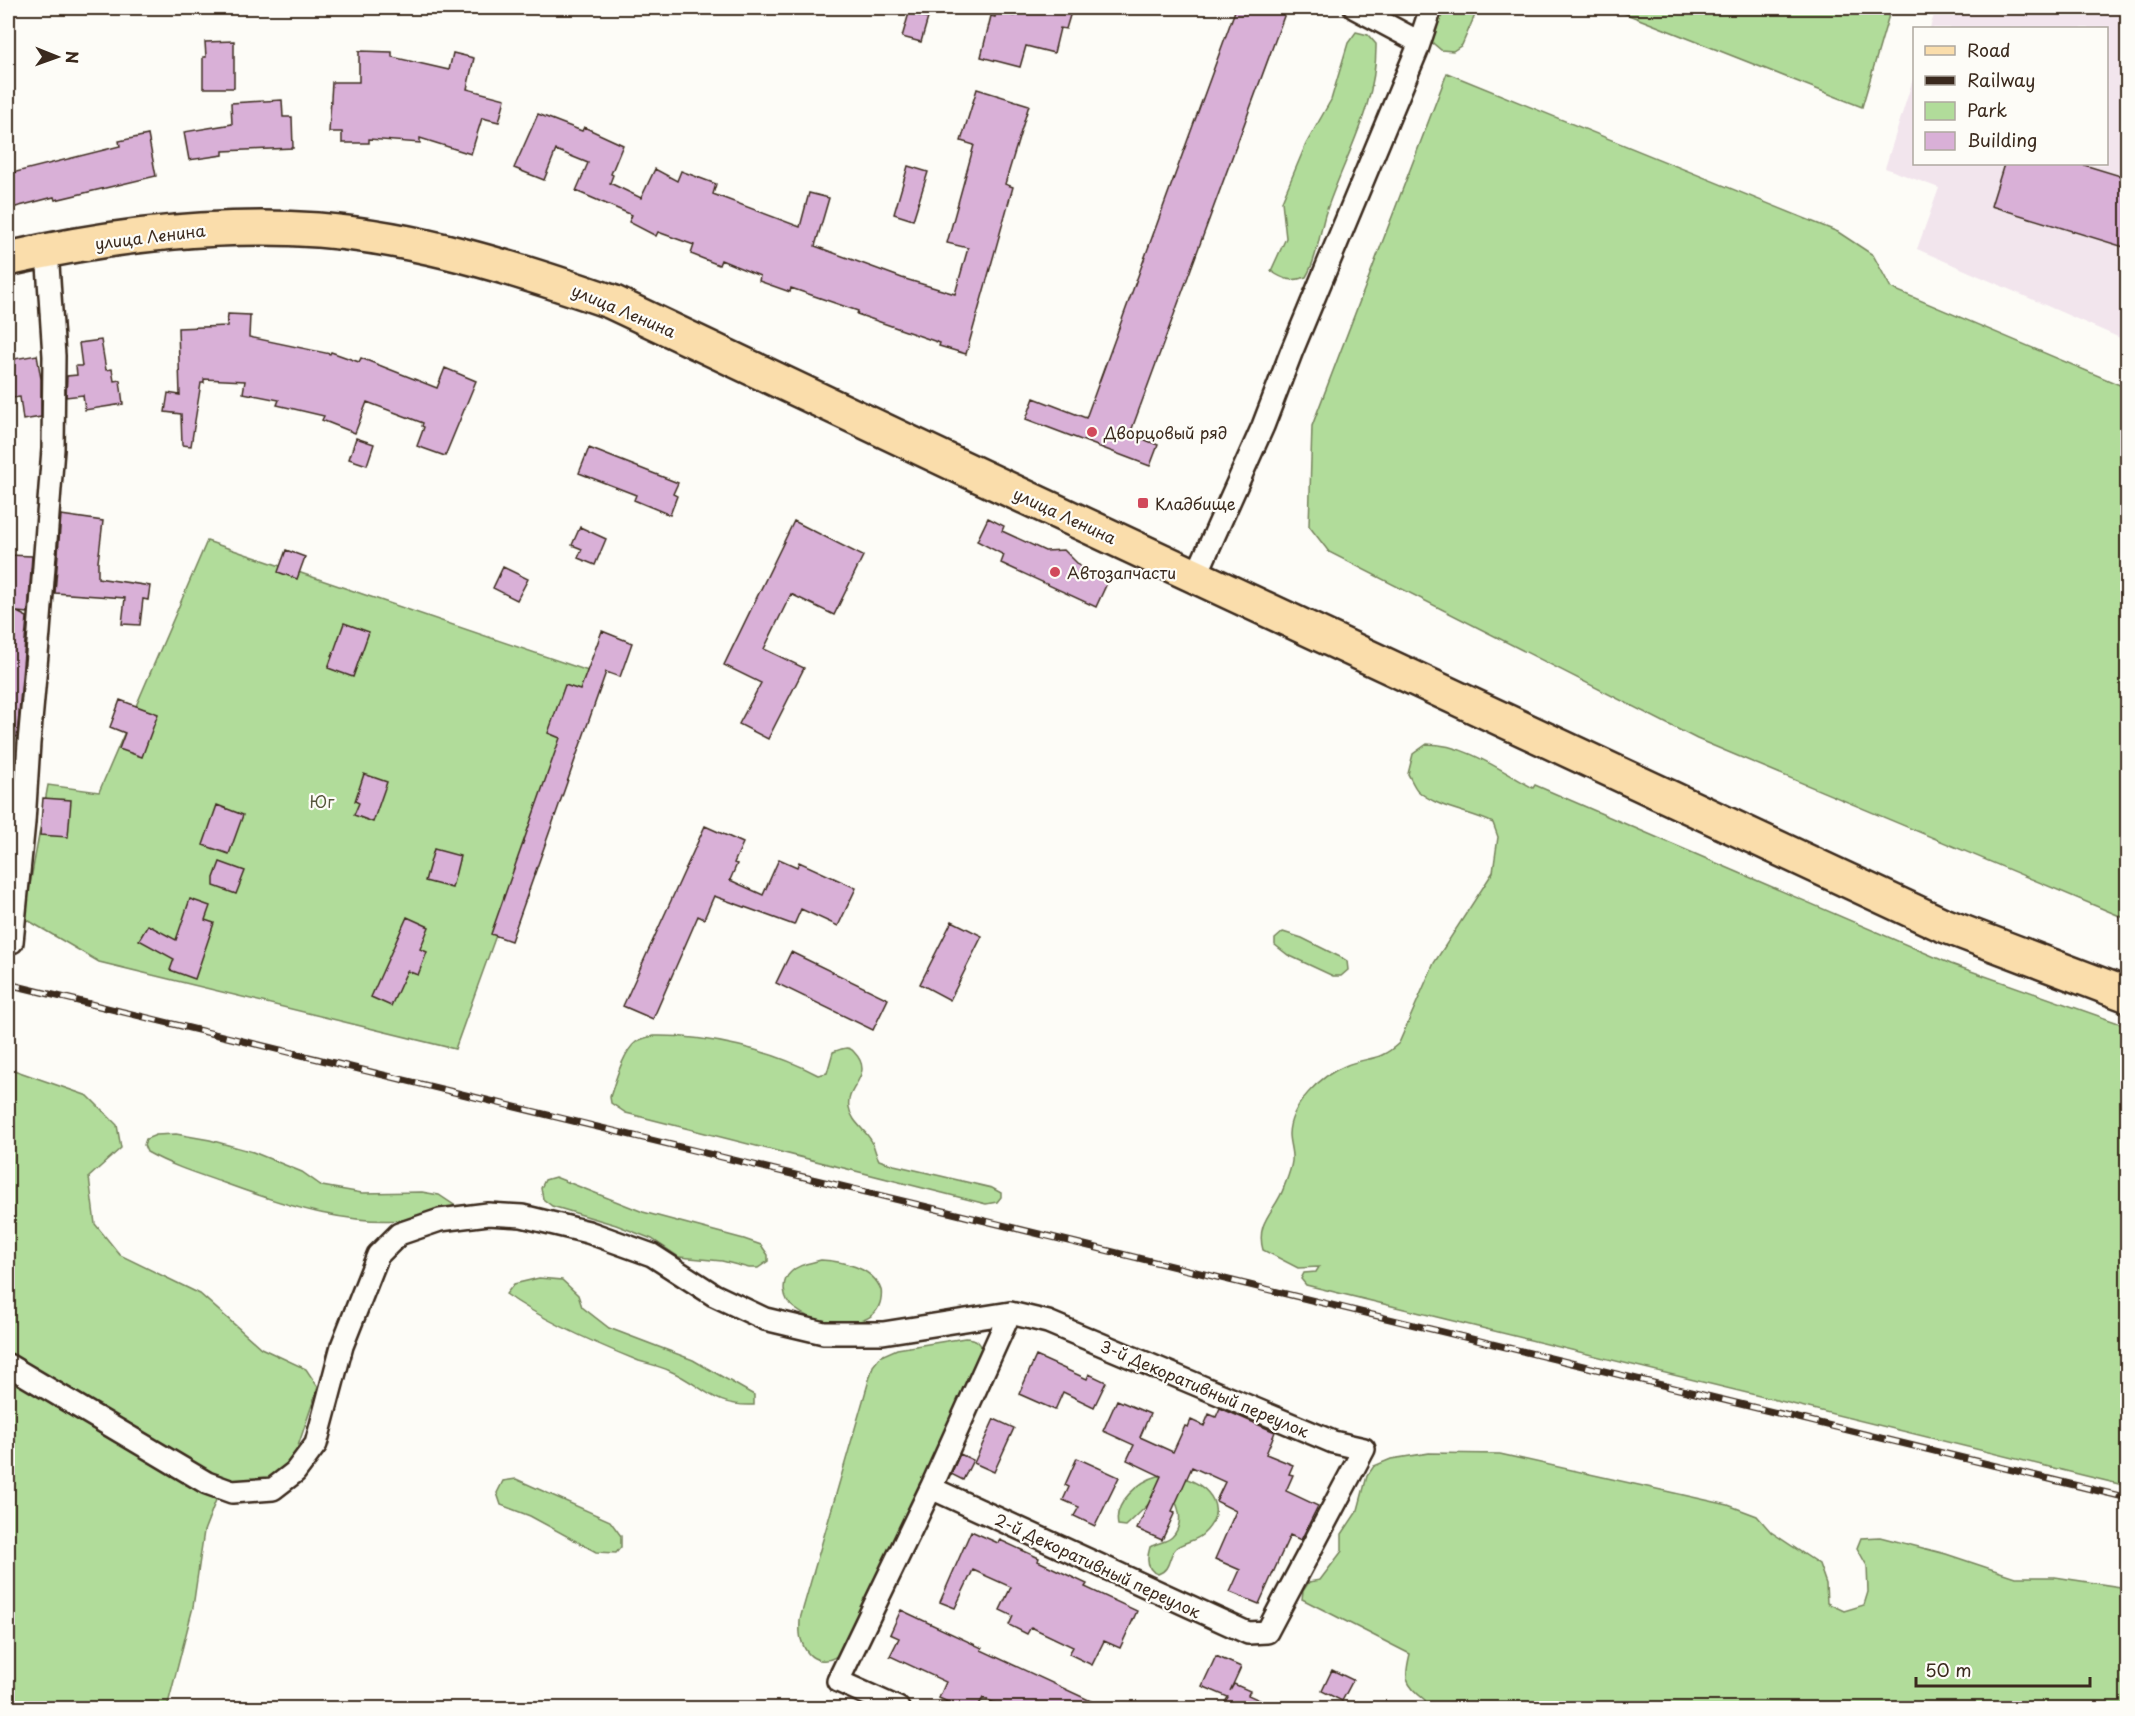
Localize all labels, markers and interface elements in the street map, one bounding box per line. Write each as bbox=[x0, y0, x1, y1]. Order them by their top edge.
north arrow bbox=[27, 27, 87, 87]
legend bbox=[1913, 27, 2108, 165]
text: Road bbox=[1967, 36, 2011, 63]
text: N bbox=[61, 51, 85, 64]
text: Railway bbox=[1967, 66, 2035, 93]
text: Park bbox=[1967, 96, 2007, 123]
text: Building bbox=[1967, 126, 2037, 153]
street label: улица Ленина bbox=[93, 217, 207, 255]
street label: улица Ленина bbox=[568, 277, 680, 343]
place label: Дворцовый ряд bbox=[1103, 420, 1227, 444]
marker: Дворцовый ряд bbox=[1085, 425, 1099, 439]
street label: улица Ленина bbox=[1010, 481, 1120, 549]
place label: Кладбище bbox=[1155, 491, 1236, 515]
marker: Кладбище bbox=[1136, 496, 1150, 510]
place label: Автозапчасти bbox=[1067, 560, 1176, 584]
marker: Автозапчасти bbox=[1048, 565, 1062, 579]
park label: Юг bbox=[310, 789, 335, 813]
street label: 3-й Декоративный переулок bbox=[1097, 1333, 1313, 1443]
street label: 2-й Декоративный переулок bbox=[991, 1507, 1205, 1624]
scale bar bbox=[1916, 1650, 2090, 1688]
text: 50 m bbox=[1925, 1656, 1972, 1683]

